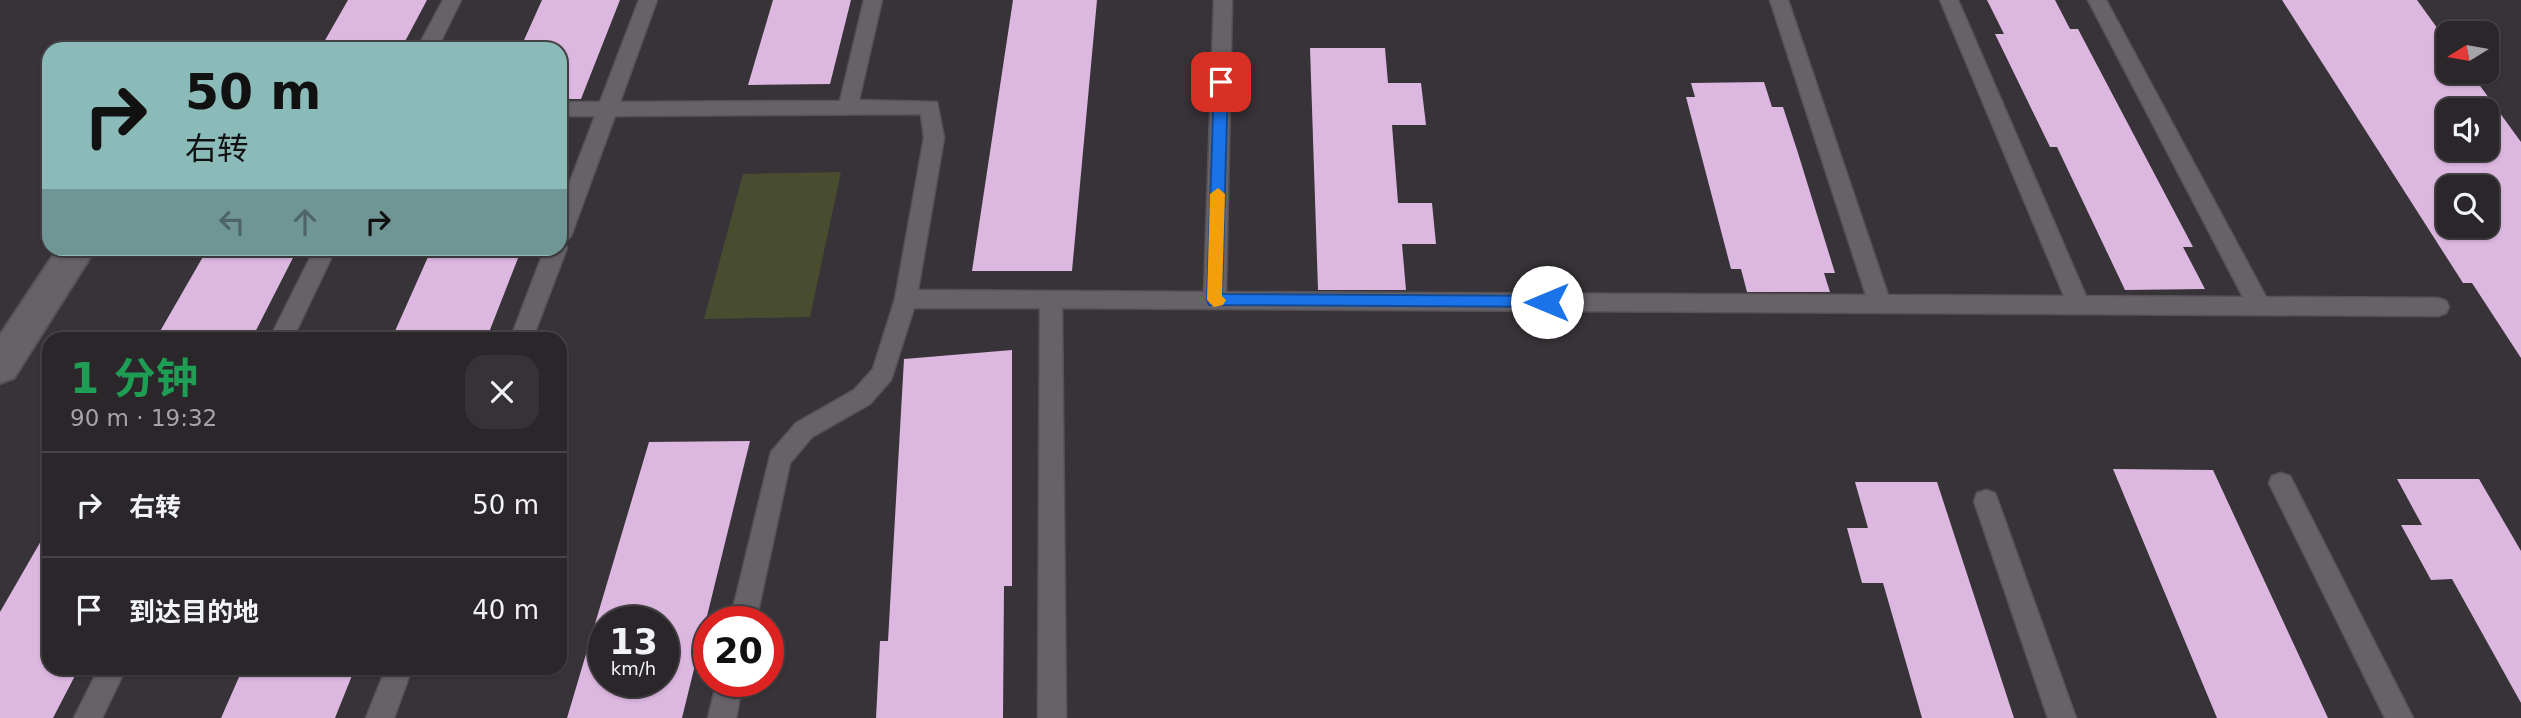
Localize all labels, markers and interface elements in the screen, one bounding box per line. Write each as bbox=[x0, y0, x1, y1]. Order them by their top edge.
north arrow bbox=[2436, 21, 2499, 84]
map controls bbox=[2436, 21, 2499, 238]
pin bbox=[1191, 52, 1251, 112]
icon: arrive bbox=[1202, 63, 1240, 101]
text: 50 m bbox=[185, 64, 321, 121]
icon: right bbox=[70, 70, 161, 161]
button: sound bbox=[2436, 98, 2499, 161]
text: 右转 bbox=[185, 130, 249, 168]
button: search bbox=[2436, 175, 2499, 238]
icon: left bbox=[213, 203, 251, 241]
icon: ahead bbox=[286, 203, 324, 241]
icon: right bbox=[359, 203, 397, 241]
position arrow bbox=[1510, 265, 1584, 339]
text: 1 分钟 bbox=[70, 354, 198, 403]
button: close bbox=[465, 355, 539, 429]
text: 90 m · 19:32 bbox=[70, 405, 217, 431]
icon: right bbox=[70, 486, 108, 524]
text: 50 m bbox=[472, 490, 539, 520]
text: 右转 bbox=[129, 492, 181, 522]
icon: arrive bbox=[70, 591, 108, 629]
text: 40 m bbox=[472, 595, 539, 625]
text: 到达目的地 bbox=[129, 597, 259, 627]
speed limit sign: 20 bbox=[693, 606, 784, 697]
text: 13 bbox=[609, 622, 658, 662]
text: km/h bbox=[611, 658, 656, 679]

